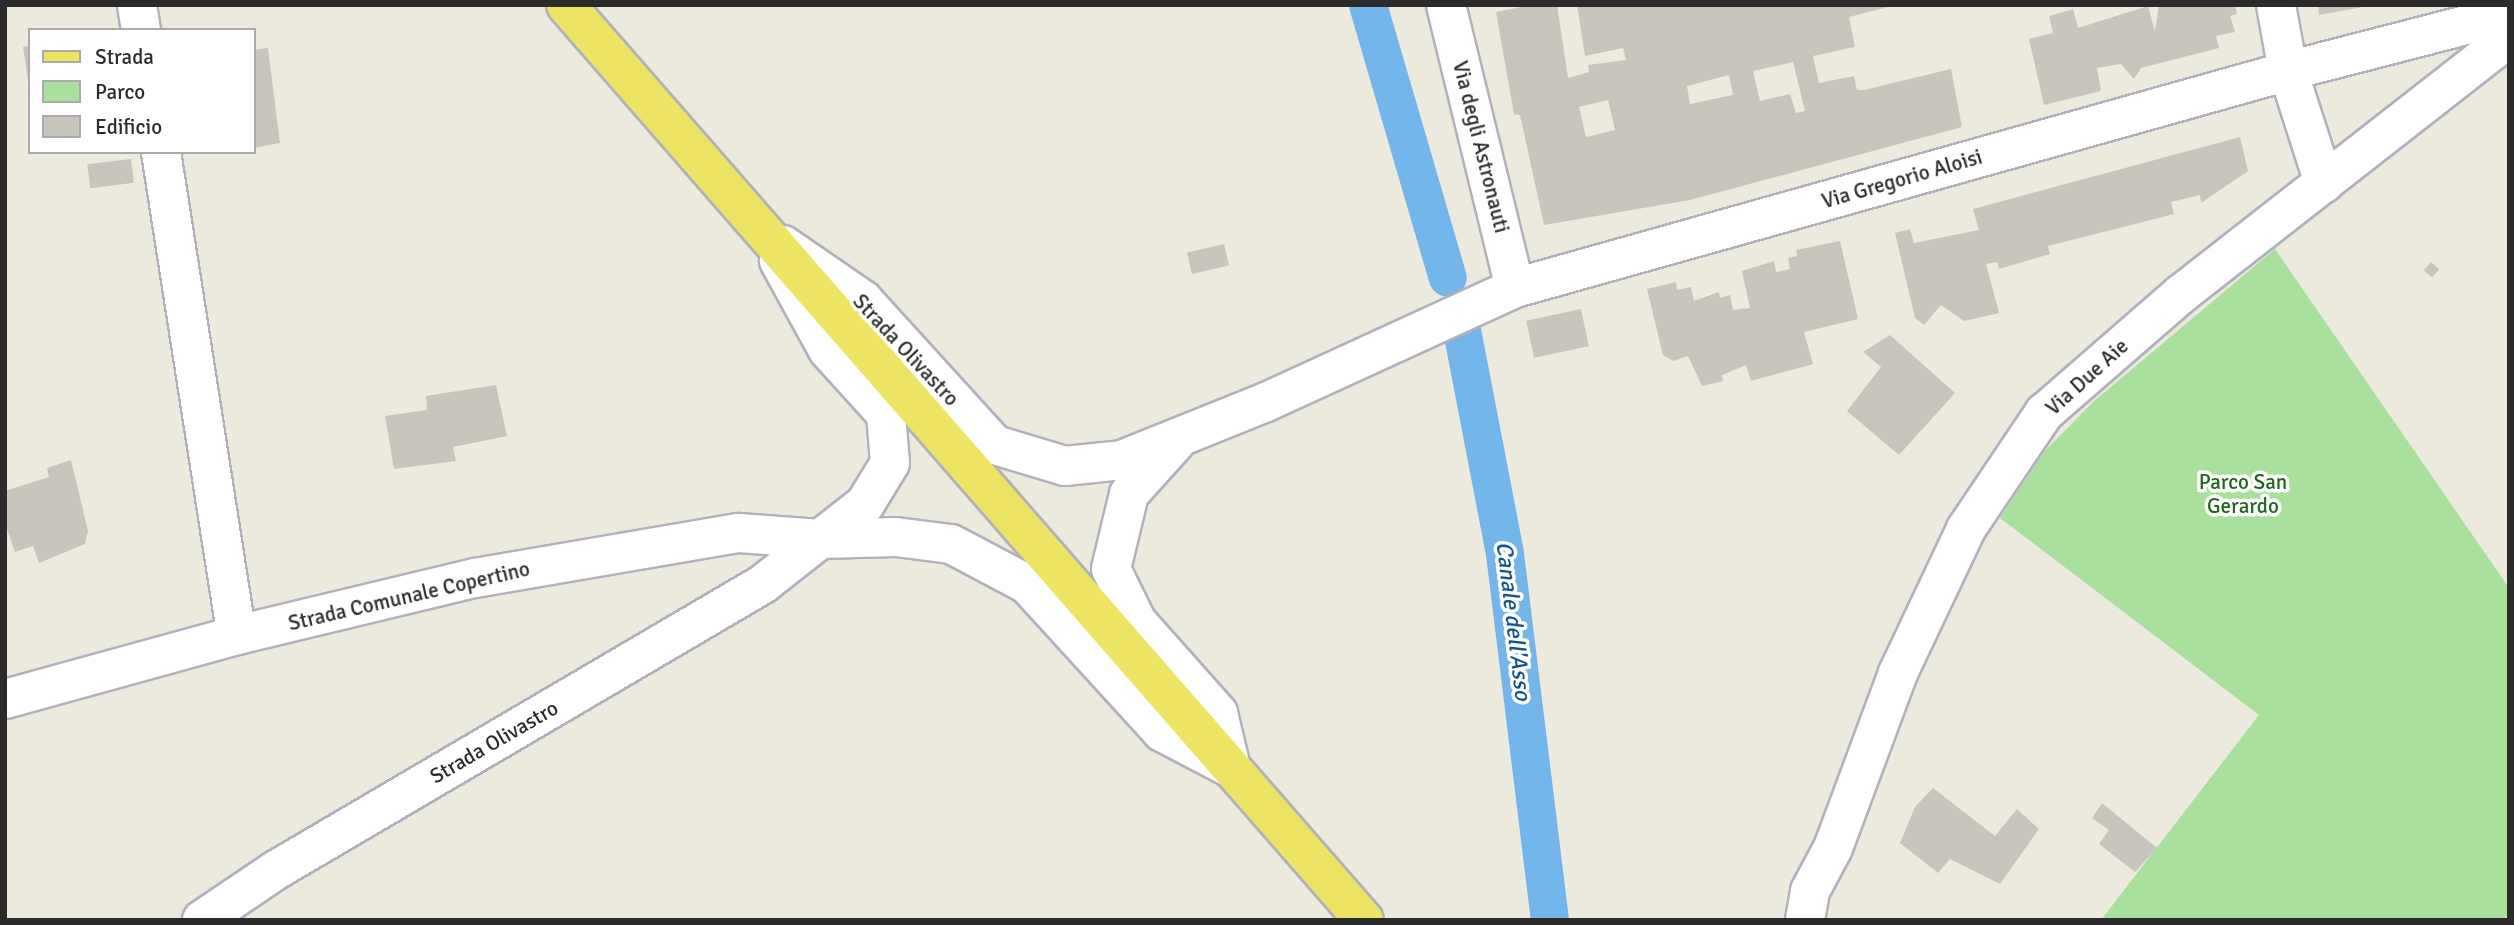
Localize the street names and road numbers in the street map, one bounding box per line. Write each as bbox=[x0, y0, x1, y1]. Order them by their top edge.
street label: Via degli Astronauti bbox=[1447, 58, 1515, 236]
street label: Via Gregorio Aloisi bbox=[1819, 144, 1985, 214]
street label: Strada Olivastro bbox=[848, 289, 964, 411]
street label: Via Due Aie bbox=[2041, 333, 2133, 421]
street label: Strada Comunale Copertino bbox=[286, 556, 532, 636]
street label: Strada Olivastro bbox=[425, 695, 563, 789]

